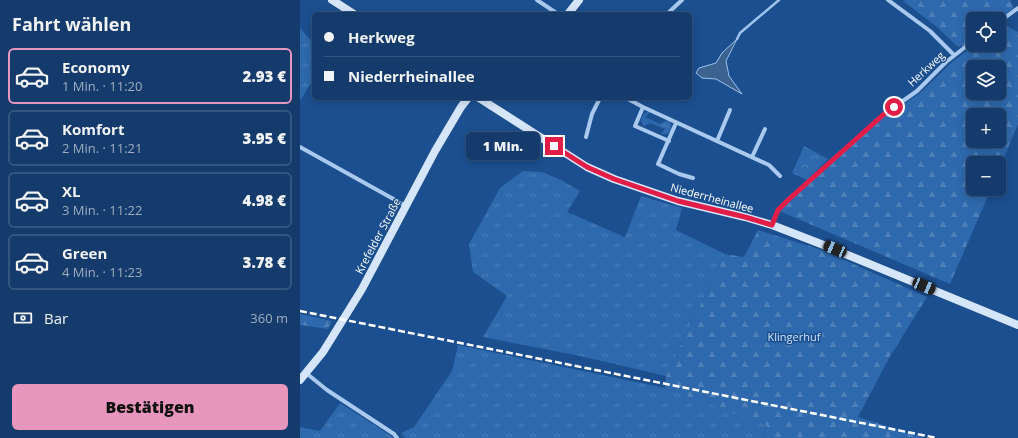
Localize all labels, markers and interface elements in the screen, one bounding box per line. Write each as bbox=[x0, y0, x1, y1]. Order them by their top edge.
text: Fahrt wählen bbox=[12, 12, 131, 36]
map controls bbox=[966, 12, 1006, 196]
button: locate bbox=[966, 12, 1006, 52]
text: Herkweg bbox=[348, 27, 415, 47]
street label: Herkweg bbox=[904, 48, 947, 90]
text: Economy bbox=[62, 57, 130, 77]
icon: car bbox=[14, 58, 50, 94]
button: layers bbox=[966, 60, 1006, 100]
text: 2.93 € bbox=[243, 66, 286, 86]
text: Niederrheinallee bbox=[348, 66, 475, 86]
text: 1 Min. · 11:20 bbox=[62, 77, 143, 95]
route start bbox=[885, 98, 903, 116]
button: + bbox=[966, 108, 1006, 148]
text: Komfort bbox=[62, 119, 124, 139]
icon: car bbox=[14, 120, 50, 156]
text: 3.95 € bbox=[243, 128, 286, 148]
callout: 1 Min. bbox=[466, 132, 540, 160]
text: 1 Min. bbox=[483, 137, 523, 155]
route end bbox=[545, 137, 563, 155]
text: 2 Min. · 11:21 bbox=[62, 139, 143, 157]
button: − bbox=[966, 156, 1006, 196]
street label: Niederrheinallee bbox=[669, 179, 755, 216]
text: XL bbox=[62, 181, 80, 201]
icon: car bbox=[14, 182, 50, 218]
text: 4.98 € bbox=[243, 190, 286, 210]
street label: Krefelder Straße bbox=[351, 195, 404, 276]
text: 3 Min. · 11:22 bbox=[62, 201, 143, 219]
car bbox=[822, 239, 848, 259]
text: Green bbox=[62, 243, 107, 263]
icon: car bbox=[14, 244, 50, 280]
text: 3.78 € bbox=[243, 252, 286, 272]
text: 4 Min. · 11:23 bbox=[62, 263, 143, 281]
car bbox=[911, 276, 937, 296]
icon: cash bbox=[12, 307, 34, 329]
text: Bar bbox=[44, 308, 68, 328]
text: 360 m bbox=[250, 309, 288, 327]
park label: Klingerhuf bbox=[768, 329, 822, 344]
button: Bestätigen bbox=[12, 384, 288, 430]

